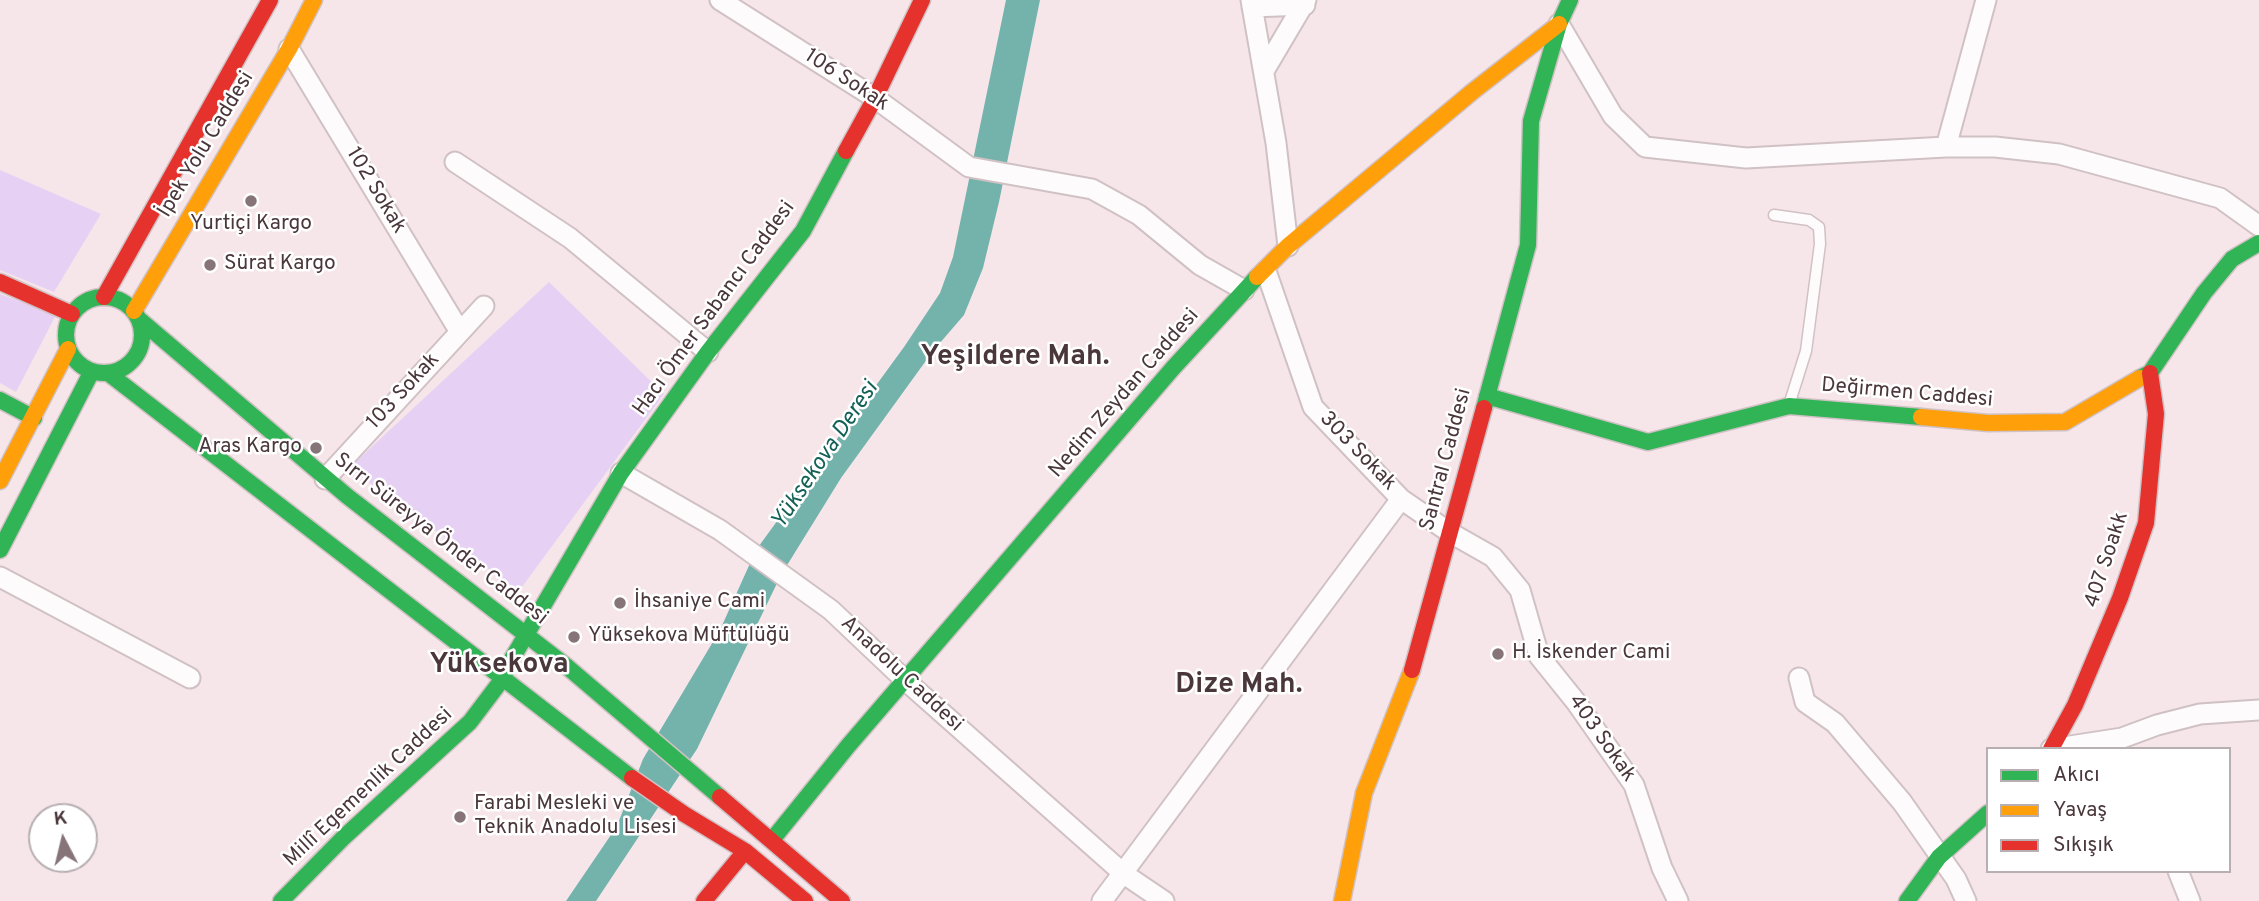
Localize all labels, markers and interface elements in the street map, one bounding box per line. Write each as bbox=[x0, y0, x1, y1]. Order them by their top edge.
street label: 106 Sokak bbox=[799, 44, 893, 118]
street label: İpek Yolu Caddesi bbox=[154, 67, 260, 223]
street label: 102 Sokak bbox=[340, 143, 410, 239]
marker: Yurtiçi Kargo bbox=[243, 193, 259, 209]
street label: Hacı Ömer Sabancı Caddesi bbox=[629, 197, 801, 421]
place label: Yurtiçi Kargo bbox=[190, 212, 312, 238]
place label: Sürat Kargo bbox=[224, 252, 336, 278]
marker: Sürat Kargo bbox=[202, 257, 218, 273]
street label: Nedim Zeydan Caddesi bbox=[1045, 304, 1205, 484]
district label: Yeşildere Mah. bbox=[920, 341, 1110, 375]
street label: 103 Sokak bbox=[362, 348, 446, 436]
street label: Değirmen Caddesi bbox=[1820, 374, 1994, 414]
water label: Yüksekova Deresi bbox=[767, 377, 885, 535]
street label: Santral Caddesi bbox=[1416, 386, 1478, 534]
street label: 303 Sokak bbox=[1313, 407, 1401, 497]
place label: Aras Kargo bbox=[198, 435, 302, 461]
marker: Aras Kargo bbox=[308, 440, 324, 456]
street label: Sırrı Süreyya Önder Caddesi bbox=[328, 449, 552, 631]
street label: 407 Soakk bbox=[2081, 509, 2135, 611]
place label: İhsaniye Cami bbox=[634, 590, 765, 616]
marker: İhsaniye Cami bbox=[612, 595, 628, 611]
street label: Anadolu Caddesi bbox=[835, 612, 967, 738]
place label: Yüksekova Müftülüğü bbox=[588, 624, 789, 650]
marker: Yüksekova Müftülüğü bbox=[566, 629, 582, 645]
place label: H. İskender Cami bbox=[1512, 641, 1670, 667]
marker: H. İskender Cami bbox=[1490, 646, 1506, 662]
district label: Yüksekova bbox=[429, 649, 569, 683]
district label: Dize Mah. bbox=[1175, 669, 1303, 703]
street label: 403 Sokak bbox=[1562, 690, 1640, 788]
street label: Millî Egemenlik Caddesi bbox=[279, 703, 459, 873]
legend bbox=[1986, 747, 2231, 873]
text: Akıcı bbox=[2053, 762, 2100, 789]
place label: Farabi Mesleki ve Teknik Anadolu Lisesi bbox=[474, 792, 677, 842]
text: Yavaş bbox=[2053, 797, 2107, 824]
north arrow bbox=[28, 803, 98, 873]
text: K bbox=[53, 806, 69, 832]
marker: Farabi Mesleki ve Teknik Anadolu Lisesi bbox=[452, 809, 468, 825]
text: Sıkışık bbox=[2053, 832, 2114, 859]

